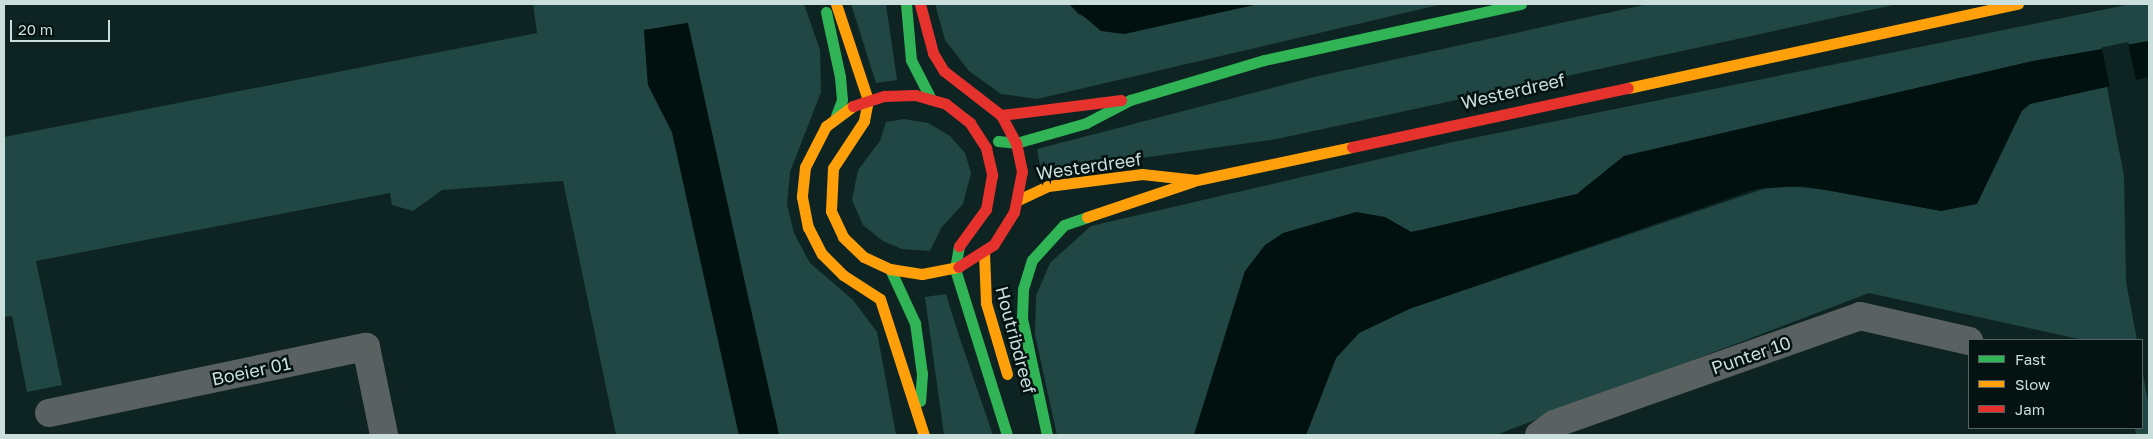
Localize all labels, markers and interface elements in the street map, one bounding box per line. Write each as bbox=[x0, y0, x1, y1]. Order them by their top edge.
scale bar bbox=[12, 10, 112, 42]
text: 20 m bbox=[18, 20, 53, 38]
street label: Westerdreef bbox=[1459, 69, 1567, 113]
street label: Westerdreef bbox=[1035, 148, 1143, 184]
street label: Houtribdreef bbox=[991, 284, 1041, 396]
street label: Punter 10 bbox=[1708, 331, 1794, 379]
legend bbox=[1968, 339, 2143, 429]
text: Fast bbox=[2015, 350, 2046, 368]
street label: Boeier 01 bbox=[210, 352, 292, 390]
text: Slow bbox=[2015, 375, 2050, 393]
text: Jam bbox=[2015, 400, 2045, 418]

